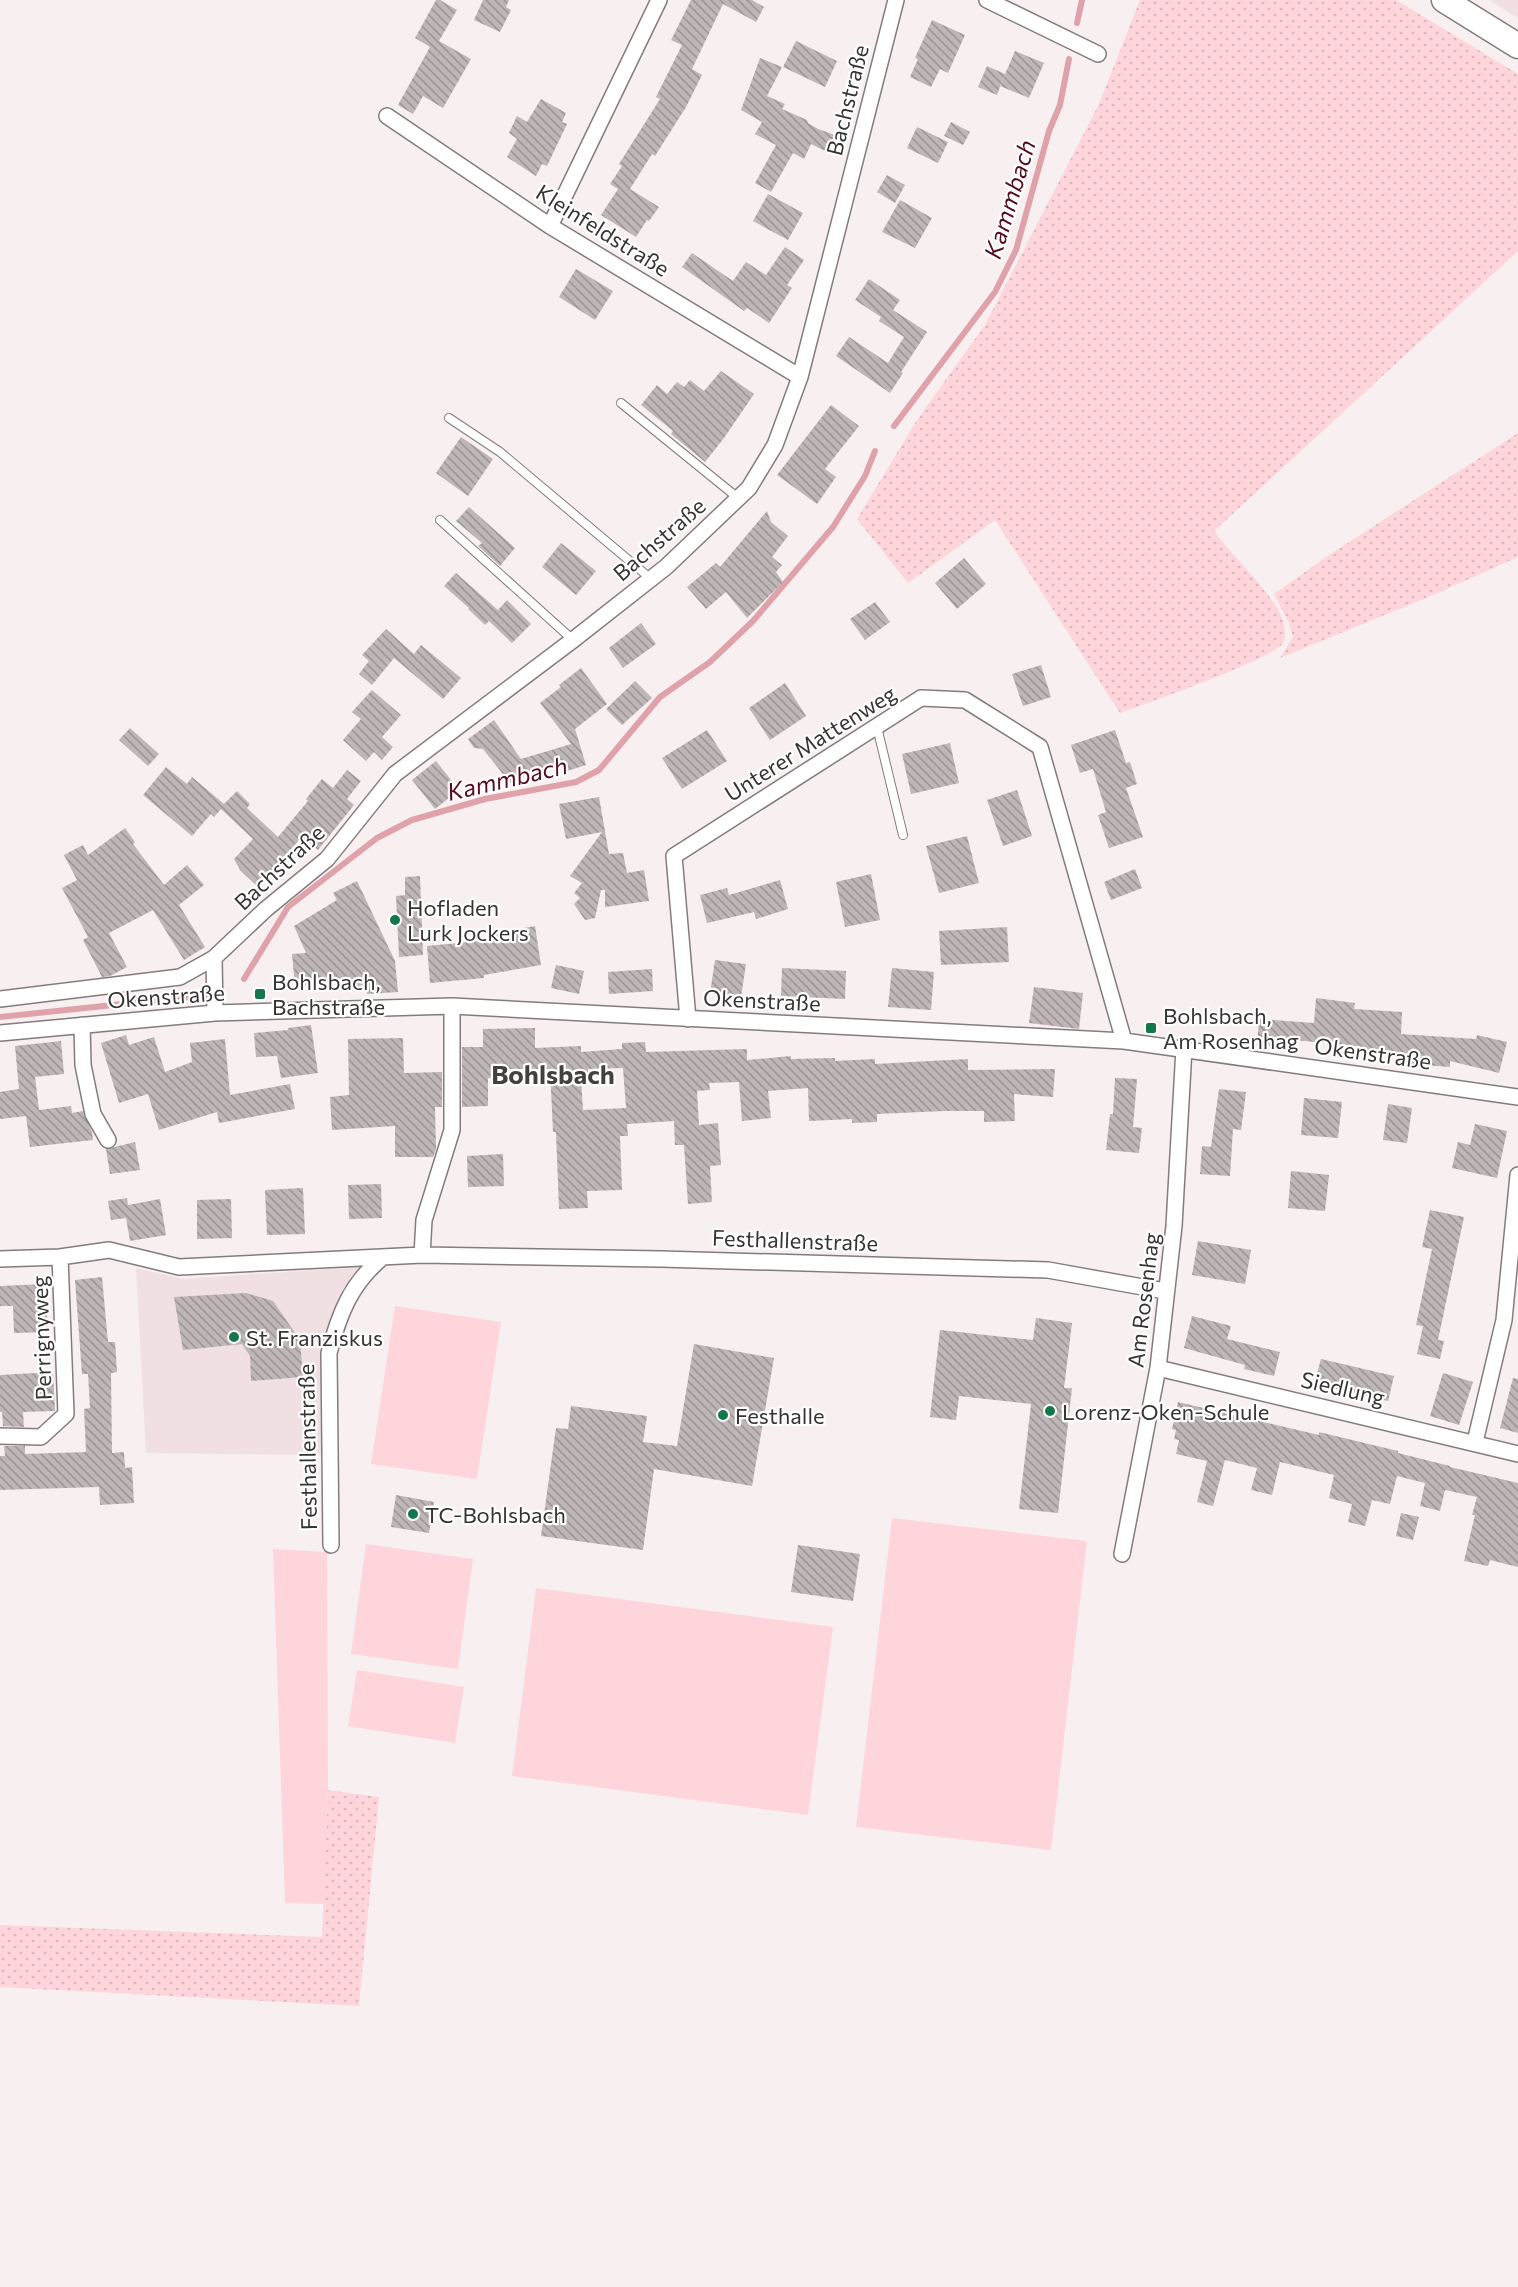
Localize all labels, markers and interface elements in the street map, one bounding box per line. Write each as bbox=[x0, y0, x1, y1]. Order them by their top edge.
street label: Bachstraße bbox=[820, 42, 874, 158]
water label: Kammbach bbox=[977, 136, 1041, 262]
street label: Kleinfeldstraße bbox=[531, 178, 675, 282]
street label: Bachstraße bbox=[607, 492, 711, 586]
street label: Unterer Mattenweg bbox=[719, 679, 901, 807]
water label: Kammbach bbox=[444, 750, 570, 806]
street label: Bachstraße bbox=[228, 819, 330, 915]
place label: Hofladen Lurk Jockers bbox=[407, 894, 529, 946]
marker: Hofladen Lurk Jockers bbox=[388, 913, 402, 927]
place label: Bohlsbach, Bachstraße bbox=[272, 968, 385, 1020]
street label: Okenstraße bbox=[106, 978, 226, 1014]
street label: Okenstraße bbox=[703, 983, 821, 1017]
marker: Bohlsbach, Bachstraße bbox=[253, 987, 267, 1001]
place label: Bohlsbach, Am Rosenhag bbox=[1163, 1002, 1299, 1054]
marker: Bohlsbach, Am Rosenhag bbox=[1144, 1021, 1158, 1035]
street label: Okenstraße bbox=[1313, 1031, 1433, 1075]
district label: Bohlsbach bbox=[491, 1058, 615, 1089]
street label: Festhallenstraße bbox=[711, 1224, 879, 1256]
street label: Am Rosenhag bbox=[1121, 1231, 1165, 1369]
street label: Perrignyweg bbox=[25, 1275, 57, 1401]
place label: St. Franziskus bbox=[246, 1324, 383, 1351]
marker: St. Franziskus bbox=[227, 1330, 241, 1344]
street label: Festhallenstraße bbox=[292, 1364, 322, 1530]
street label: Siedlung bbox=[1298, 1365, 1388, 1411]
place label: Lorenz-Oken-Schule bbox=[1062, 1398, 1269, 1425]
place label: Festhalle bbox=[735, 1402, 825, 1429]
marker: Lorenz-Oken-Schule bbox=[1043, 1404, 1057, 1418]
marker: Festhalle bbox=[716, 1408, 730, 1422]
place label: TC-Bohlsbach bbox=[425, 1501, 566, 1528]
marker: TC-Bohlsbach bbox=[406, 1507, 420, 1521]

